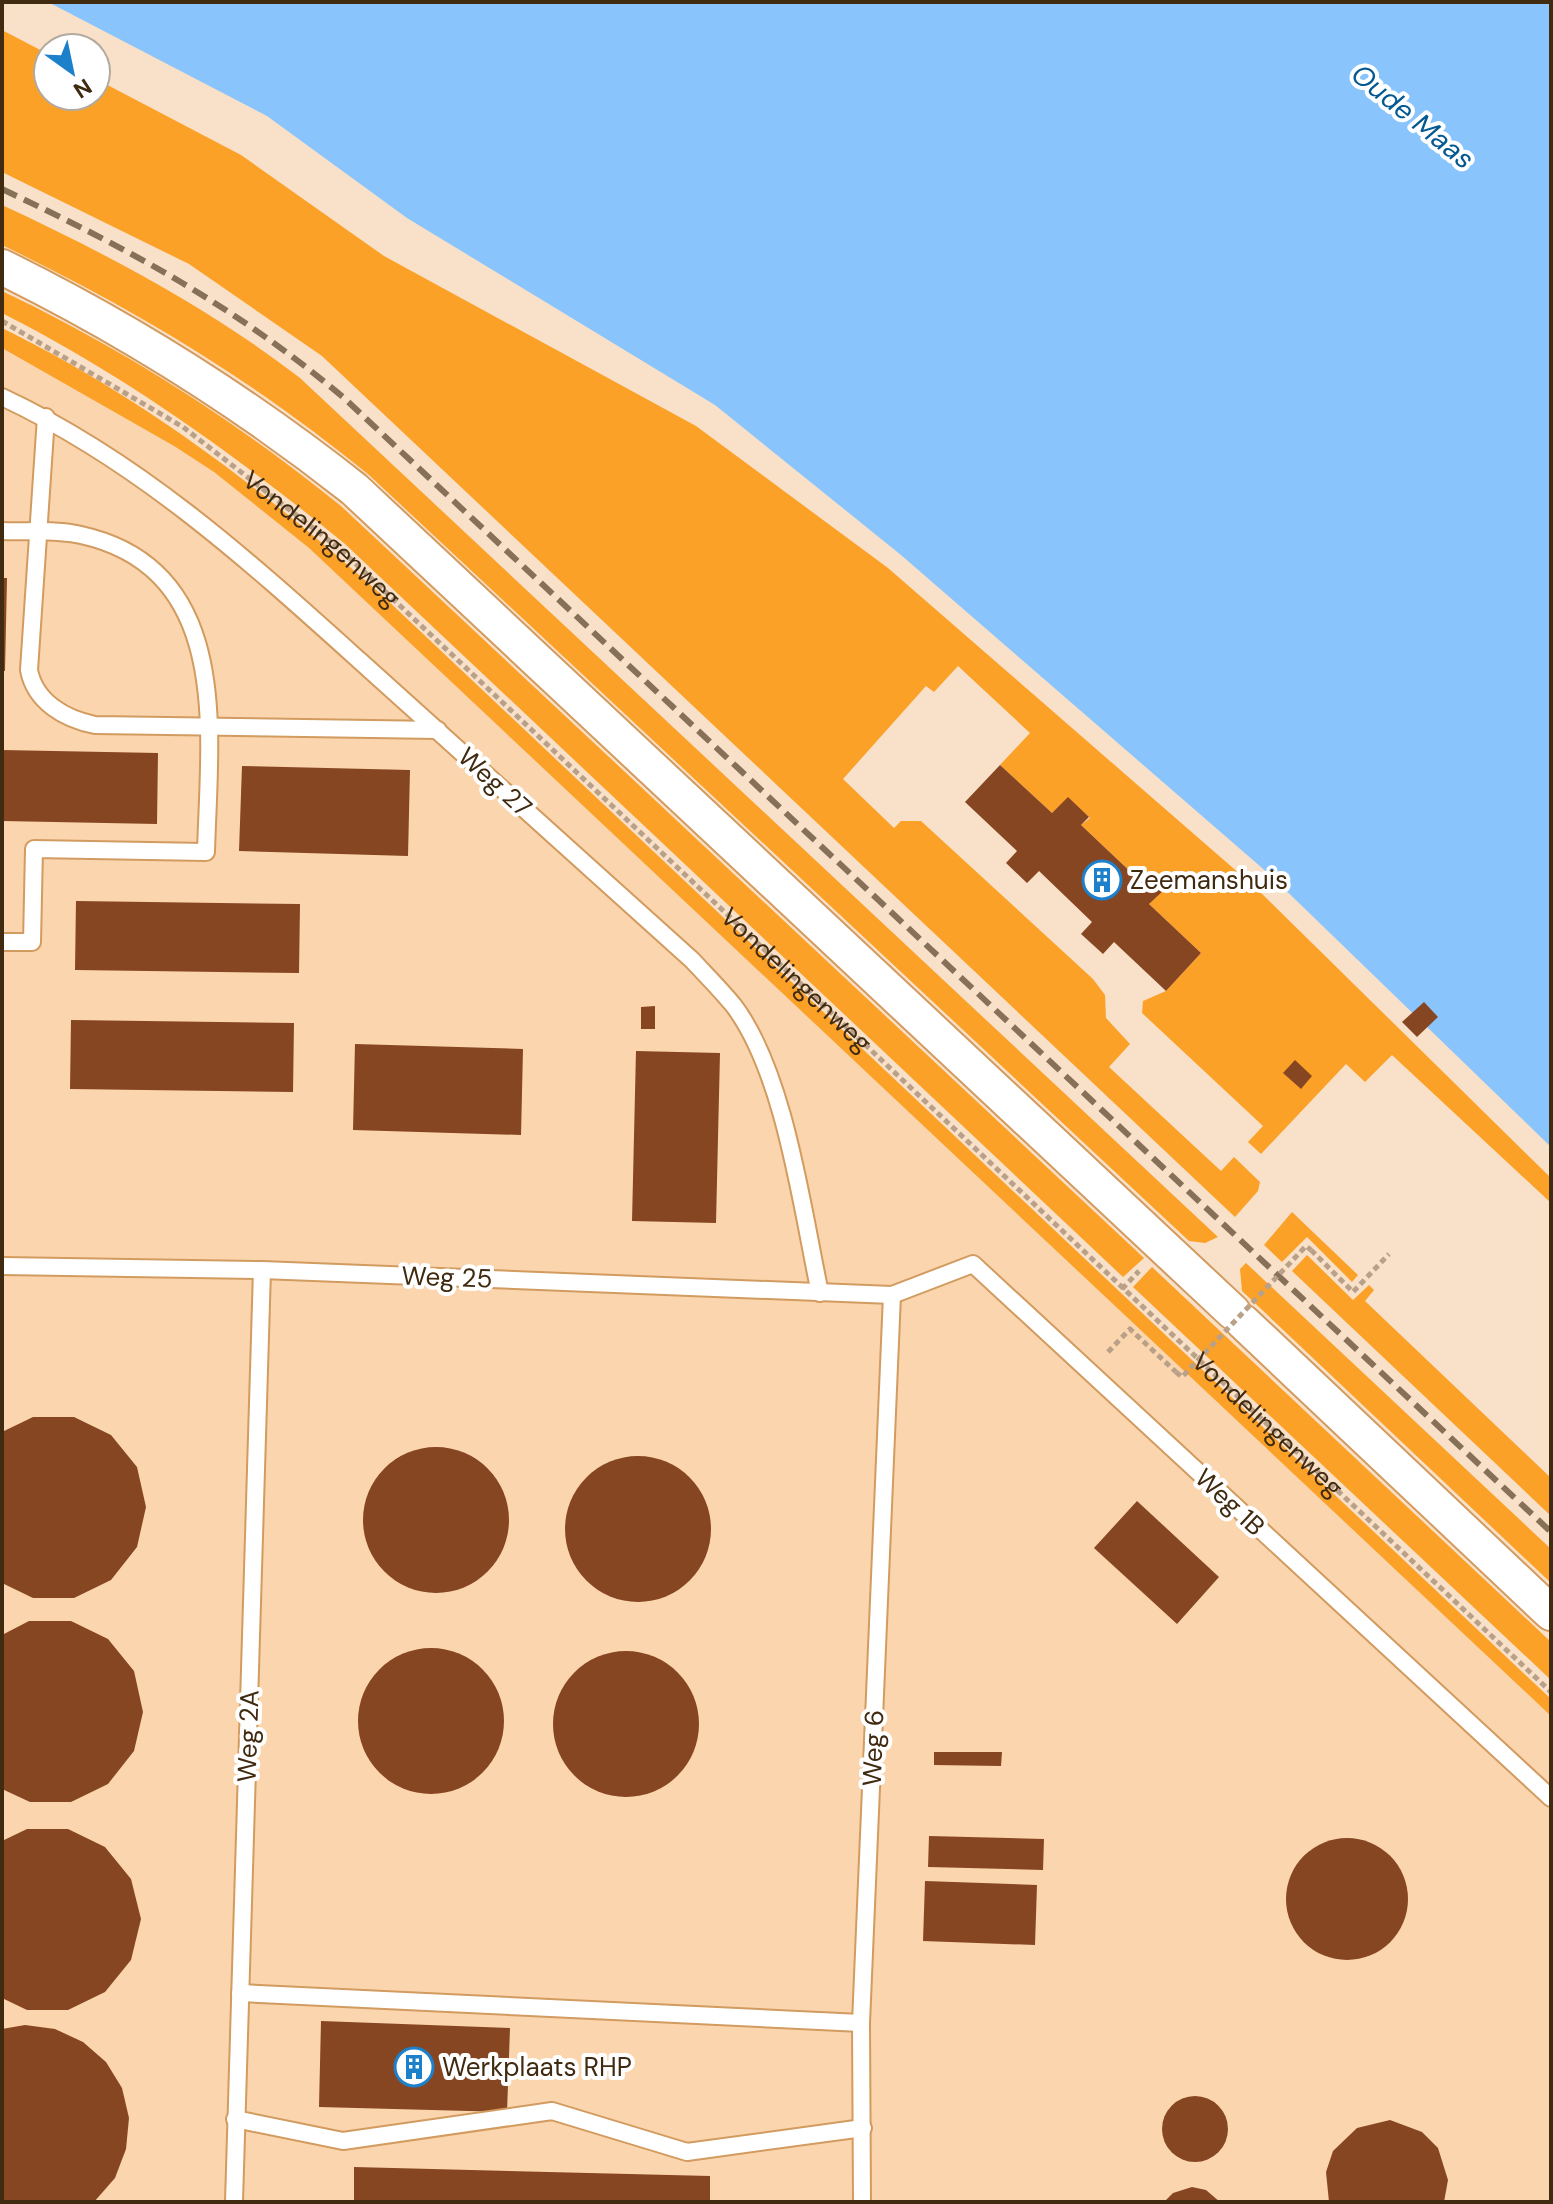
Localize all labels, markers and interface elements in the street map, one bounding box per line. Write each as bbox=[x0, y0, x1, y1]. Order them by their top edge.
north arrow bbox=[32, 32, 112, 112]
water label: Oude Maas bbox=[1344, 55, 1482, 177]
text: N bbox=[68, 72, 97, 105]
street label: Vondelingenweg bbox=[236, 463, 408, 615]
street label: Weg 27 bbox=[451, 740, 539, 824]
building icon: Zeemanshuis bbox=[1081, 859, 1123, 901]
place label: Zeemanshuis bbox=[1130, 863, 1288, 897]
street label: Vondelingenweg bbox=[713, 900, 879, 1059]
street label: Weg 25 bbox=[401, 1258, 493, 1296]
street label: Vondelingenweg bbox=[1184, 1345, 1351, 1504]
street label: Weg 1B bbox=[1188, 1461, 1272, 1543]
street label: Weg 2A bbox=[229, 1689, 267, 1783]
street label: Weg 6 bbox=[855, 1709, 891, 1787]
building icon: Werkplaats RHP bbox=[393, 2046, 435, 2088]
place label: Werkplaats RHP bbox=[442, 2050, 632, 2084]

